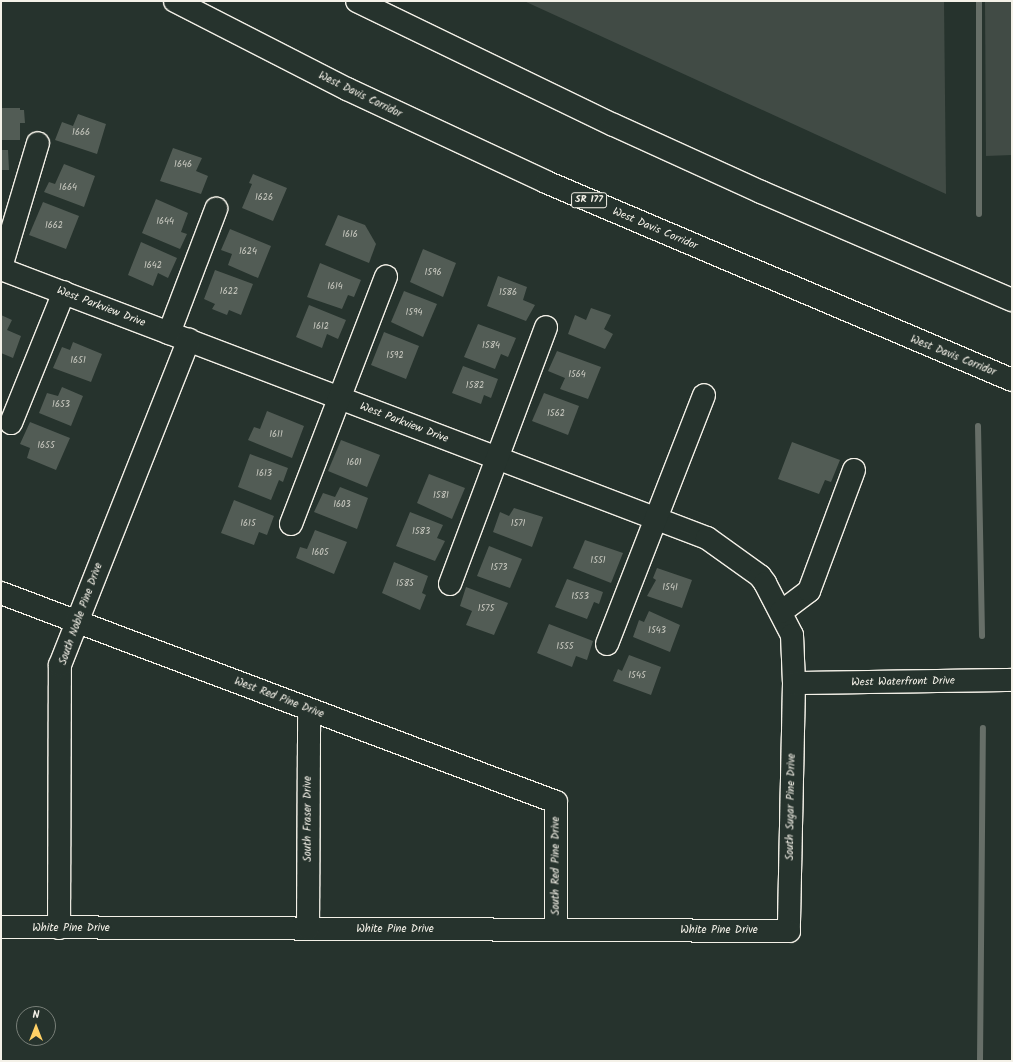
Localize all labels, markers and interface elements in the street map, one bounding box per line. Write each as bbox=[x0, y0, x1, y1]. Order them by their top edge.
street label: West Davis Corridor bbox=[316, 69, 404, 121]
house number: 1666 bbox=[72, 128, 90, 138]
house number: 1646 bbox=[174, 160, 192, 170]
house number: 1664 bbox=[59, 183, 77, 193]
road number: SR 177 bbox=[571, 192, 607, 208]
house number: 1626 bbox=[255, 193, 273, 203]
street label: West Davis Corridor bbox=[610, 205, 700, 253]
house number: 1644 bbox=[156, 217, 174, 227]
house number: 1662 bbox=[45, 221, 63, 231]
house number: 1616 bbox=[342, 230, 358, 240]
house number: 1624 bbox=[239, 247, 257, 257]
house number: 1642 bbox=[144, 261, 162, 271]
house number: 1596 bbox=[424, 268, 442, 278]
house number: 1614 bbox=[327, 282, 343, 292]
street label: West Parkview Drive bbox=[55, 284, 147, 330]
house number: 1622 bbox=[220, 287, 238, 297]
house number: 1586 bbox=[499, 288, 517, 298]
house number: 1594 bbox=[405, 308, 423, 318]
house number: 1612 bbox=[313, 322, 329, 332]
street label: West Davis Corridor bbox=[908, 333, 998, 379]
house number: 1584 bbox=[482, 341, 500, 351]
house number: 1592 bbox=[386, 351, 404, 361]
house number: 1651 bbox=[70, 356, 86, 366]
house number: 1564 bbox=[568, 370, 586, 380]
house number: 1582 bbox=[466, 381, 484, 391]
house number: 1653 bbox=[52, 400, 70, 410]
street label: West Parkview Drive bbox=[358, 400, 450, 446]
house number: 1562 bbox=[547, 409, 565, 419]
house number: 1611 bbox=[269, 430, 283, 440]
house number: 1655 bbox=[37, 441, 55, 451]
house number: 1601 bbox=[346, 458, 362, 468]
house number: 1613 bbox=[256, 469, 272, 479]
house number: 1581 bbox=[433, 491, 449, 501]
house number: 1603 bbox=[333, 500, 351, 510]
house number: 1615 bbox=[240, 519, 256, 529]
house number: 1571 bbox=[511, 519, 525, 529]
house number: 1583 bbox=[412, 527, 430, 537]
house number: 1605 bbox=[311, 548, 329, 558]
house number: 1551 bbox=[590, 556, 606, 566]
street label: South Noble Pine Drive bbox=[56, 561, 106, 667]
house number: 1573 bbox=[491, 563, 507, 573]
house number: 1585 bbox=[396, 579, 414, 589]
house number: 1541 bbox=[662, 583, 678, 593]
house number: 1553 bbox=[571, 592, 589, 602]
house number: 1575 bbox=[478, 604, 494, 614]
house number: 1543 bbox=[648, 626, 666, 636]
house number: 1555 bbox=[556, 642, 574, 652]
house number: 1545 bbox=[628, 671, 646, 681]
street label: West Waterfront Drive bbox=[851, 674, 955, 690]
street label: West Red Pine Drive bbox=[232, 675, 326, 721]
street label: South Sugar Pine Drive bbox=[783, 753, 799, 861]
street label: South Fraser Drive bbox=[301, 776, 315, 862]
street label: South Red Pine Drive bbox=[549, 817, 563, 915]
street label: White Pine Drive bbox=[32, 921, 110, 935]
street label: White Pine Drive bbox=[356, 922, 434, 936]
street label: White Pine Drive bbox=[680, 923, 758, 937]
north arrow bbox=[16, 1006, 56, 1046]
text: N bbox=[33, 1006, 39, 1024]

